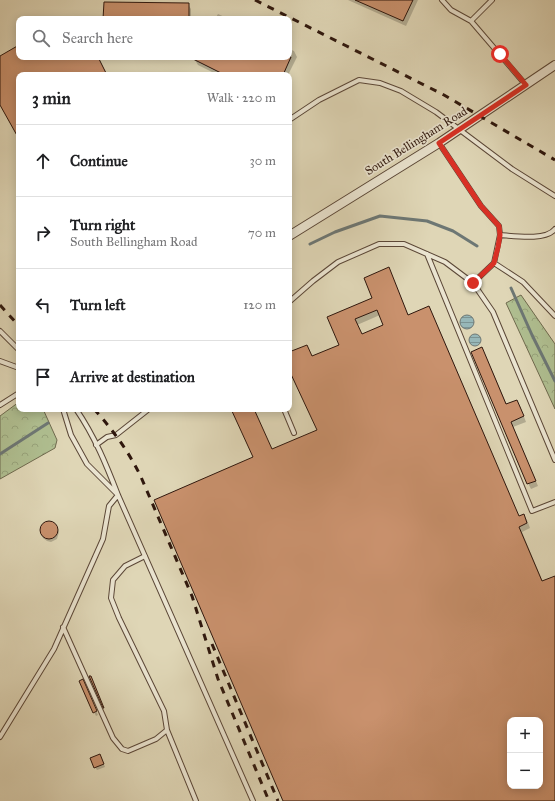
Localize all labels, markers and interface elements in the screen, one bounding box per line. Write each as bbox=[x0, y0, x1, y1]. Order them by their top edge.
search box bbox=[16, 16, 292, 60]
icon: search bbox=[30, 27, 52, 49]
text: Search here bbox=[62, 29, 133, 47]
route start bbox=[491, 45, 509, 63]
text: 3 min bbox=[32, 88, 71, 109]
text: Walk · 220 m bbox=[207, 90, 276, 106]
street label: South Bellingham Road bbox=[362, 104, 470, 179]
icon: ahead bbox=[32, 150, 54, 172]
text: Continue bbox=[70, 152, 128, 170]
text: 30 m bbox=[250, 153, 276, 169]
text: Turn right bbox=[70, 216, 135, 234]
icon: right bbox=[32, 222, 54, 244]
text: 70 m bbox=[248, 225, 276, 241]
text: South Bellingham Road bbox=[70, 234, 198, 250]
route end bbox=[464, 274, 482, 292]
icon: left bbox=[32, 294, 54, 316]
text: Turn left bbox=[70, 296, 126, 314]
text: 120 m bbox=[243, 297, 276, 313]
icon: arrive bbox=[32, 366, 54, 388]
text: Arrive at destination bbox=[70, 368, 195, 386]
map controls bbox=[507, 717, 543, 789]
button: + bbox=[507, 717, 543, 753]
button: − bbox=[507, 753, 543, 789]

